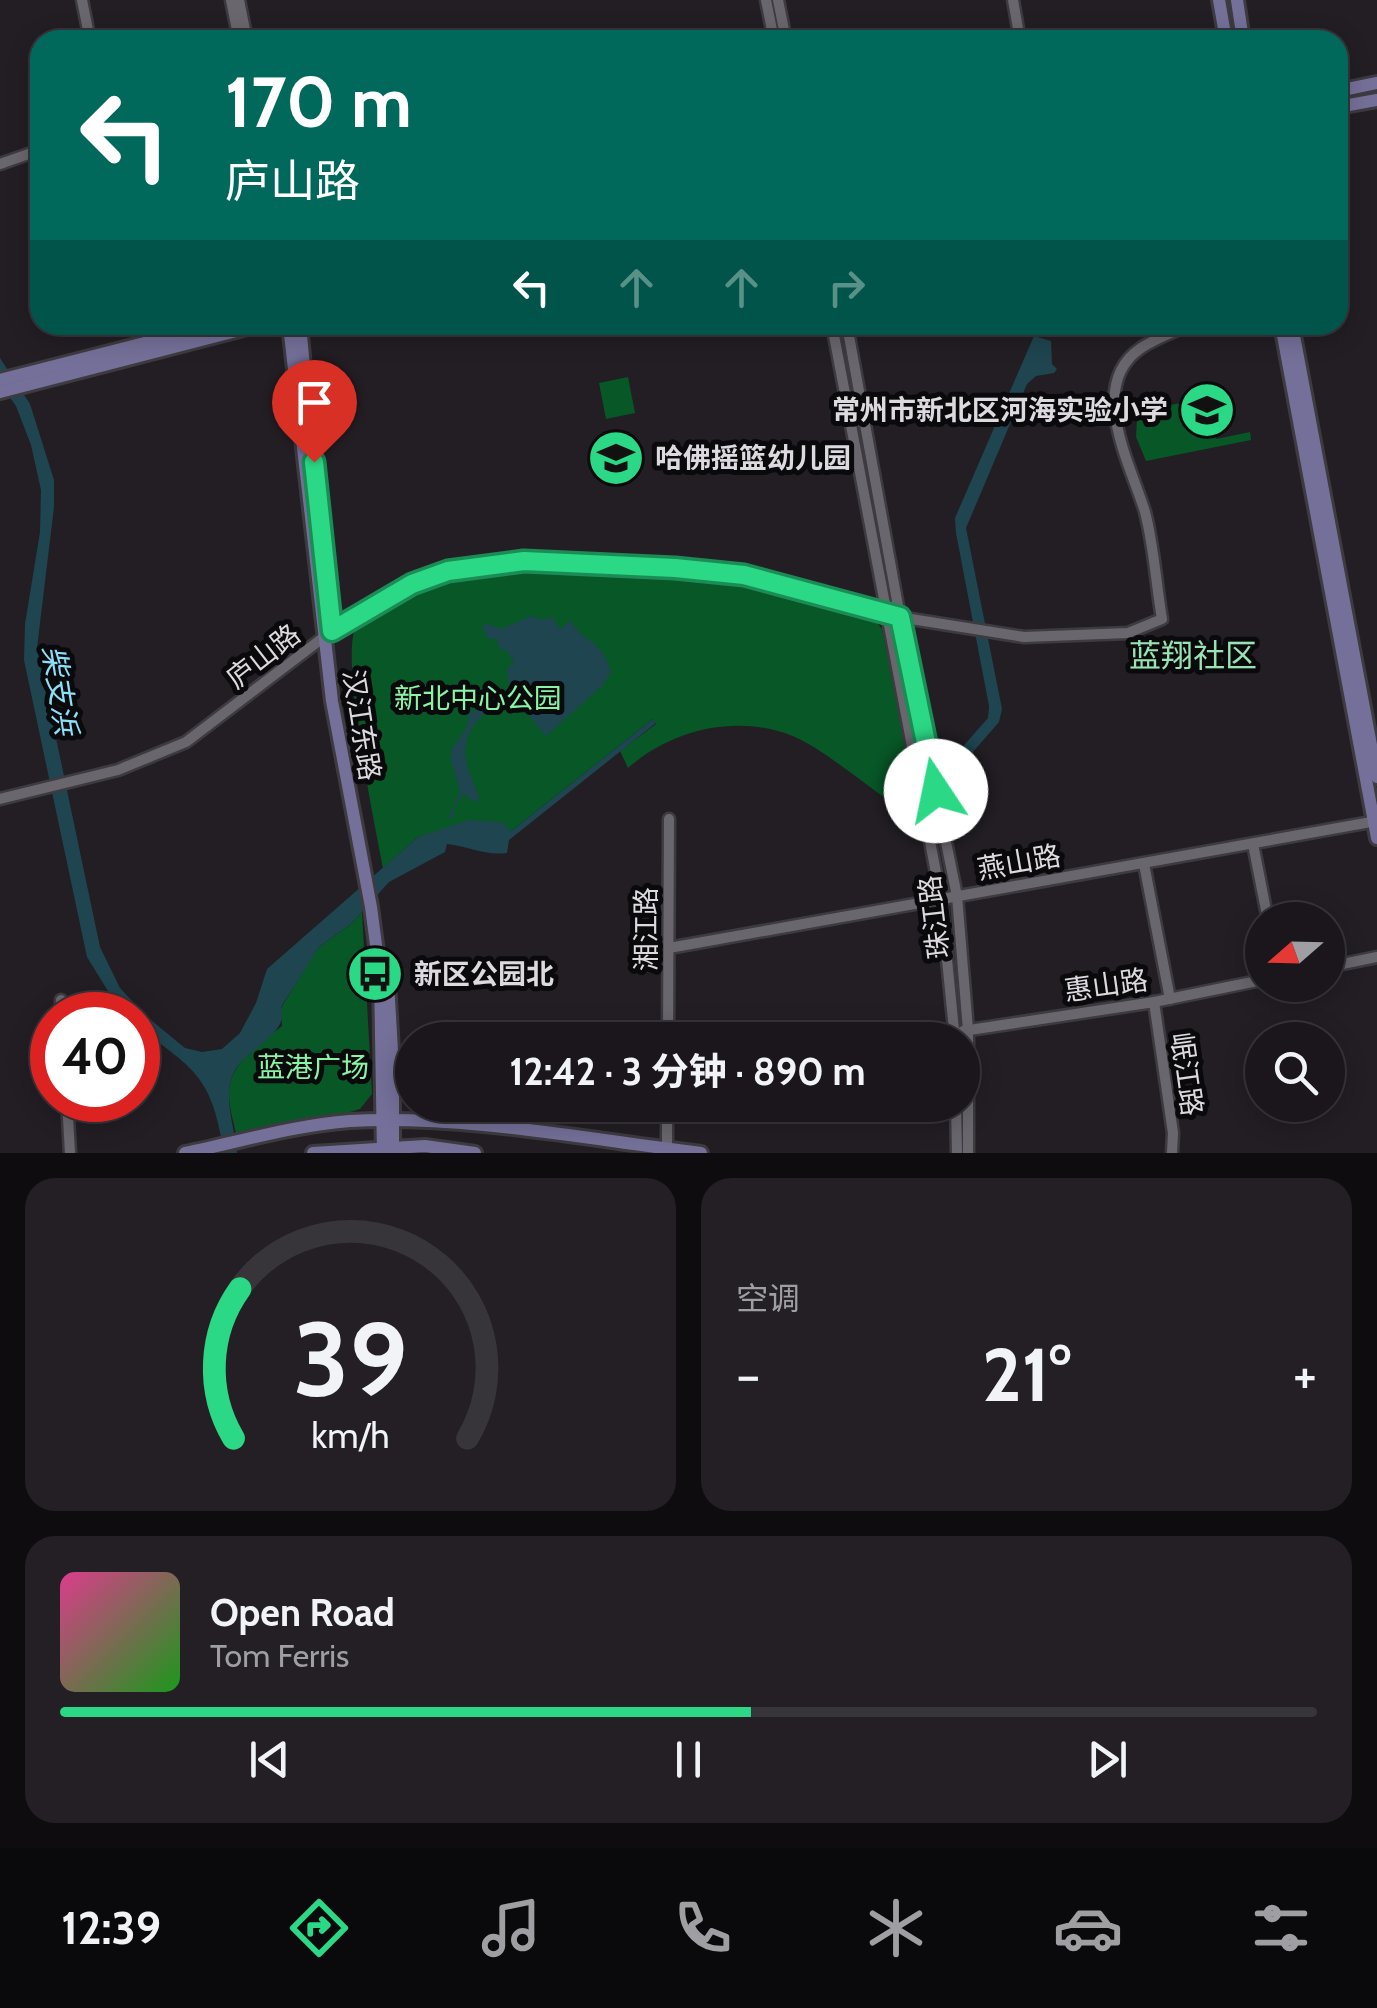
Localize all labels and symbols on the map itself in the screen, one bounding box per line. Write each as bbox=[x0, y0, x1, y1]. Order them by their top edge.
pin bbox=[272, 360, 357, 463]
school or university icon: 常州市新北区河海实验小学 bbox=[1177, 380, 1237, 440]
place label: 常州市新北区河海实验小学 bbox=[832, 393, 1168, 427]
school or university icon: 哈佛摇篮幼儿园 bbox=[586, 428, 646, 488]
place label: 哈佛摇篮幼儿园 bbox=[655, 441, 851, 475]
street label: 庐山路 bbox=[219, 617, 307, 695]
district label: 蓝翔社区 bbox=[1129, 636, 1257, 675]
water label: 柴支浜 bbox=[35, 643, 86, 740]
street label: 汉江东路 bbox=[336, 667, 388, 783]
park label: 新北中心公园 bbox=[394, 681, 562, 715]
position arrow bbox=[884, 739, 988, 843]
street label: 燕山路 bbox=[975, 838, 1063, 886]
street label: 珠江路 bbox=[912, 873, 956, 961]
street label: 湘江路 bbox=[629, 887, 663, 971]
north arrow bbox=[1245, 902, 1345, 1002]
bus stop icon: 新区公园北 bbox=[345, 944, 405, 1004]
place label: 新区公园北 bbox=[414, 957, 554, 991]
street label: 惠山路 bbox=[1062, 962, 1150, 1008]
speed limit sign: 40 bbox=[30, 992, 160, 1122]
street label: 岷江路 bbox=[1164, 1030, 1210, 1118]
park label: 蓝港广场 bbox=[257, 1050, 369, 1084]

